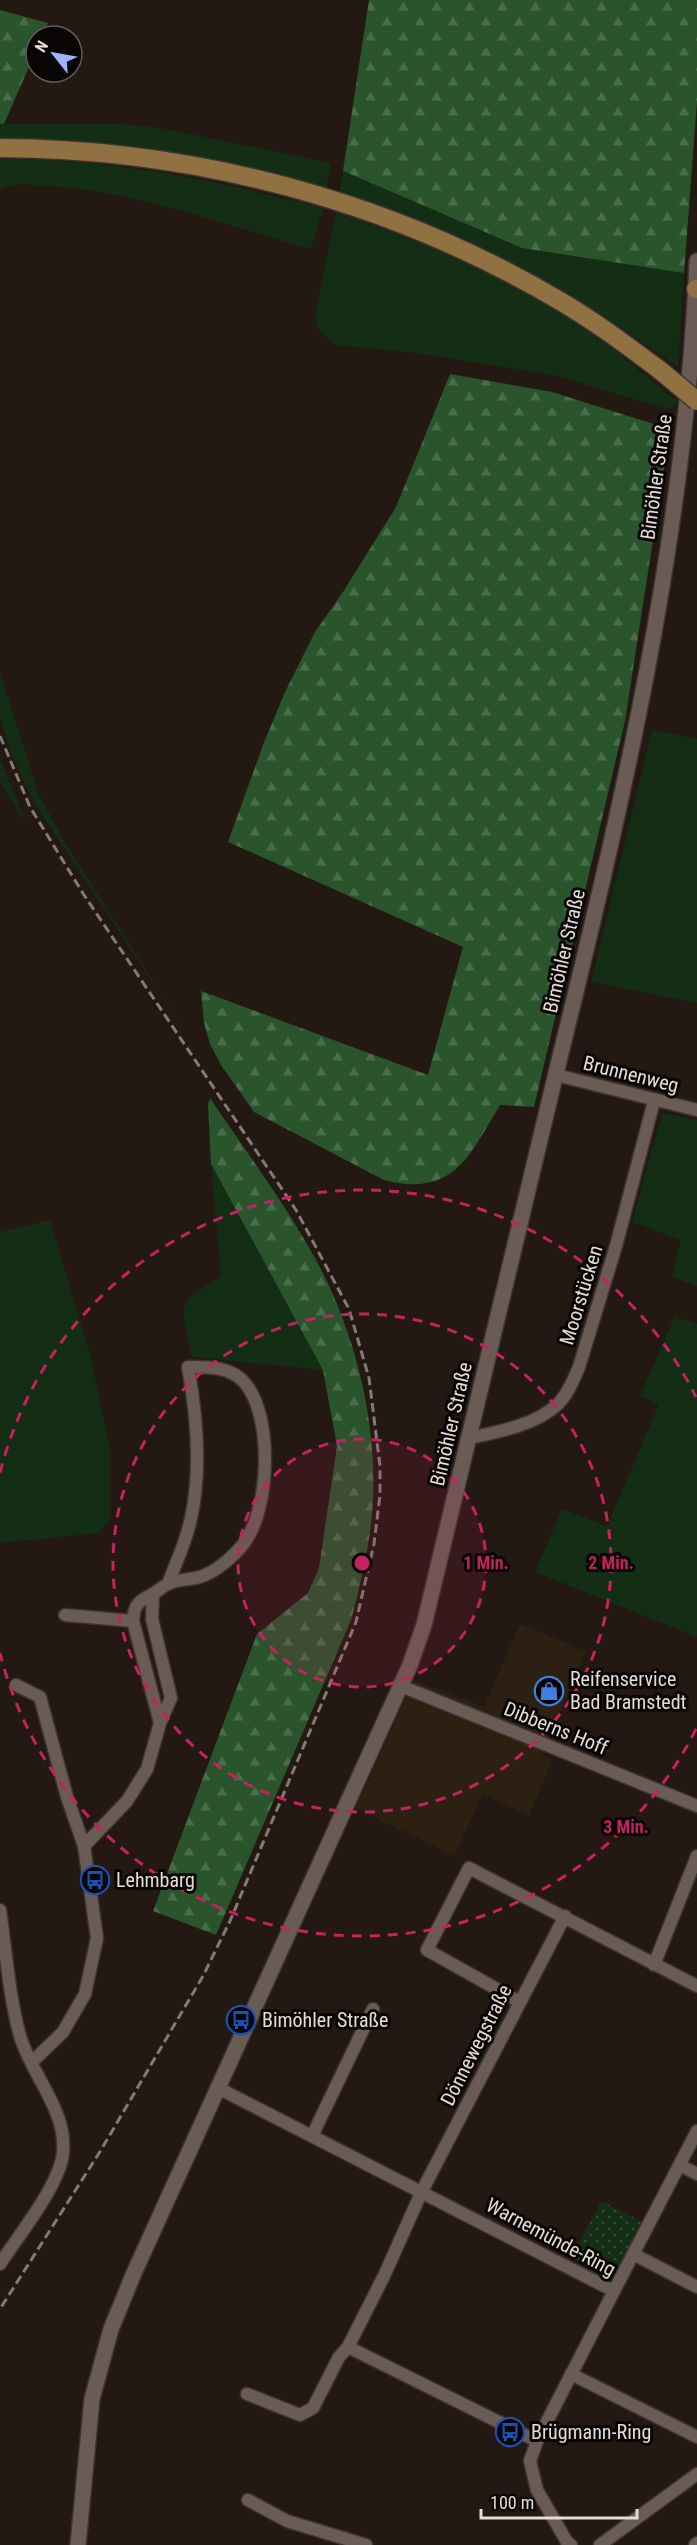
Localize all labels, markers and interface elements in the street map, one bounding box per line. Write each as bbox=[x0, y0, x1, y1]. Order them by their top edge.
north arrow bbox=[24, 24, 84, 84]
text: N bbox=[31, 37, 52, 56]
street label: Bimöhler Straße bbox=[635, 413, 677, 541]
street label: Bimöhler Straße bbox=[538, 887, 590, 1015]
street label: Brunnenweg bbox=[581, 1051, 681, 1097]
street label: Moorstücken bbox=[554, 1242, 608, 1348]
street label: Bimöhler Straße bbox=[425, 1360, 477, 1488]
text: 1 Min. bbox=[463, 1552, 509, 1573]
text: 2 Min. bbox=[588, 1552, 634, 1573]
centre of rings bbox=[352, 1553, 372, 1573]
place label: Reifenservice Bad Bramstedt bbox=[570, 1667, 687, 1714]
shop icon: Reifenservice Bad Bramstedt bbox=[533, 1675, 565, 1707]
street label: Dibberns Hoff bbox=[501, 1696, 612, 1760]
text: 3 Min. bbox=[603, 1816, 649, 1837]
bus stop icon: Lehmbarg bbox=[79, 1864, 111, 1896]
place label: Lehmbarg bbox=[116, 1868, 195, 1892]
street label: Dönnewegstraße bbox=[435, 1980, 517, 2110]
bus stop icon: Bimöhler Straße bbox=[225, 2004, 257, 2036]
place label: Bimöhler Straße bbox=[262, 2008, 388, 2032]
street label: Warnemünde-Ring bbox=[482, 2193, 620, 2281]
bus stop icon: Brügmann-Ring bbox=[494, 2416, 526, 2448]
place label: Brügmann-Ring bbox=[531, 2420, 651, 2444]
scale bar bbox=[481, 2482, 637, 2520]
text: 100 m bbox=[490, 2492, 534, 2513]

